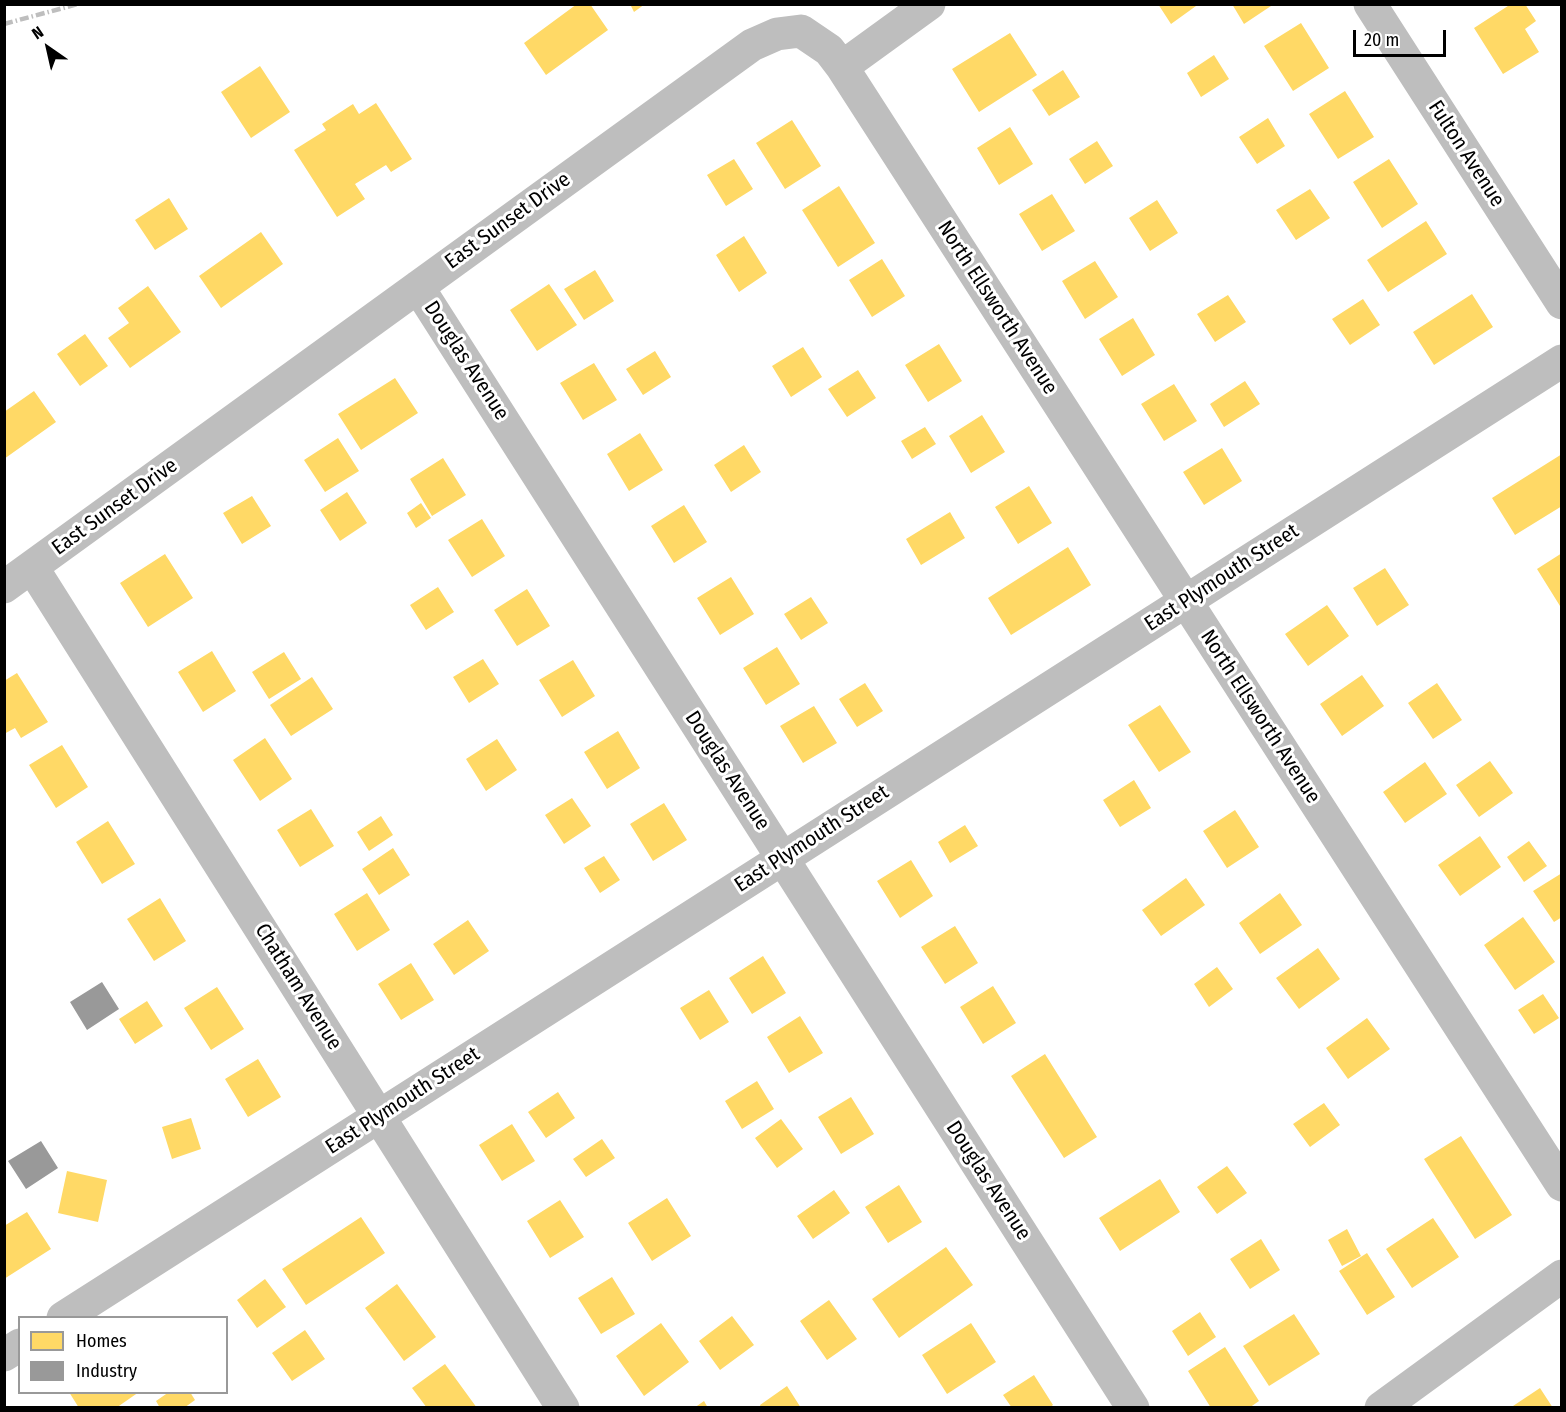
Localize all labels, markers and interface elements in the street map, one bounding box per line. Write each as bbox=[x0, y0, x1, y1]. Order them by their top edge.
north arrow bbox=[18, 18, 78, 78]
scale bar bbox=[1356, 18, 1449, 56]
text: N bbox=[28, 22, 47, 43]
text: 20 m bbox=[1364, 29, 1399, 51]
street label: Fulton Avenue bbox=[1422, 96, 1510, 212]
street label: East Sunset Drive bbox=[440, 167, 576, 275]
street label: North Ellsworth Avenue bbox=[932, 217, 1062, 399]
street label: Douglas Avenue bbox=[418, 297, 514, 425]
street label: East Sunset Drive bbox=[47, 453, 183, 561]
street label: East Plymouth Street bbox=[1140, 519, 1304, 637]
street label: North Ellsworth Avenue bbox=[1195, 626, 1325, 808]
street label: Douglas Avenue bbox=[679, 707, 775, 835]
street label: East Plymouth Street bbox=[730, 780, 894, 898]
street label: Chatham Avenue bbox=[249, 919, 347, 1055]
street label: East Plymouth Street bbox=[321, 1042, 485, 1160]
street label: Douglas Avenue bbox=[940, 1117, 1036, 1245]
legend bbox=[18, 1316, 228, 1394]
text: Homes bbox=[76, 1330, 127, 1352]
text: Industry bbox=[76, 1360, 137, 1382]

